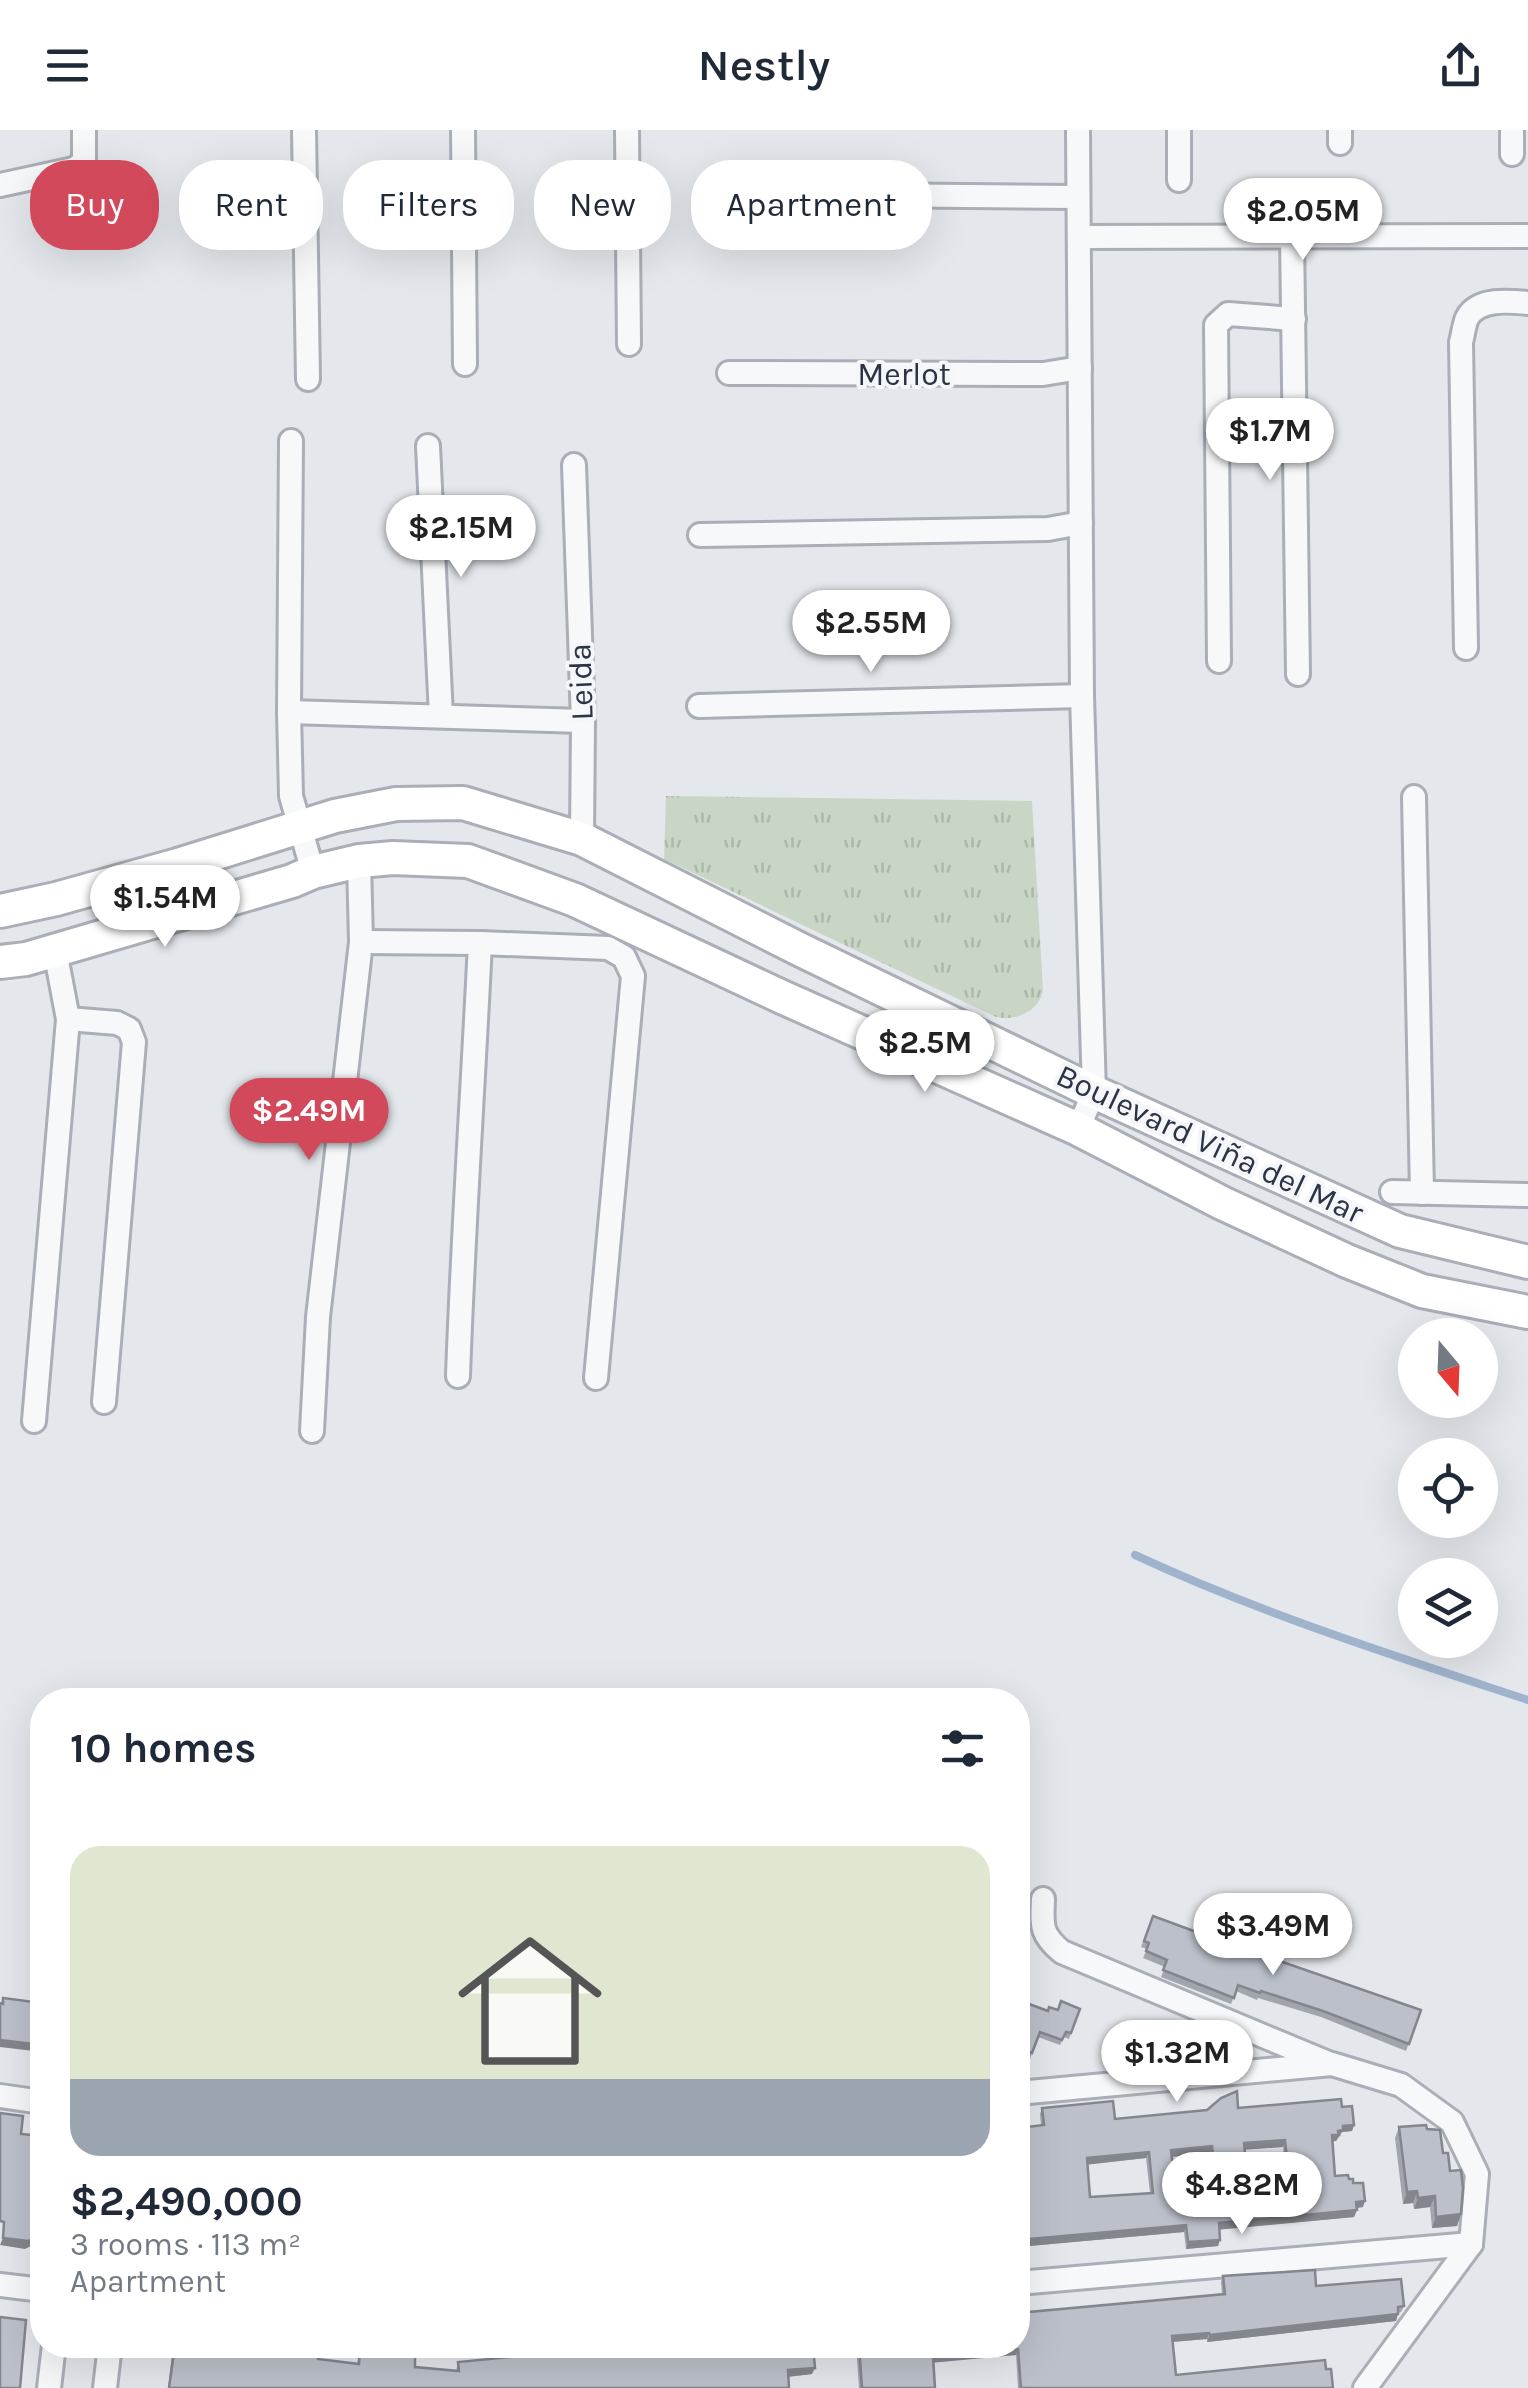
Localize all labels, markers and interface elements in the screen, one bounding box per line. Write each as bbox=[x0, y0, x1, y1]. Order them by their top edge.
icon: menu bbox=[40, 38, 95, 93]
icon: share bbox=[1433, 38, 1488, 93]
text: Nestly bbox=[698, 39, 830, 91]
chip: Buy bbox=[30, 160, 159, 250]
chip: Rent bbox=[179, 160, 323, 250]
chip: Filters bbox=[343, 160, 514, 250]
chip: New bbox=[534, 160, 671, 250]
chip: Apartment bbox=[691, 160, 932, 250]
pin: $2.05M bbox=[1222, 178, 1384, 263]
text: $2.05M bbox=[1245, 192, 1361, 229]
street label: Merlot bbox=[857, 356, 951, 393]
pin: $1.7M bbox=[1200, 398, 1340, 483]
text: $1.7M bbox=[1228, 412, 1312, 449]
pin: $2.15M bbox=[380, 495, 542, 580]
text: $2.15M bbox=[408, 509, 514, 546]
pin: $2.55M bbox=[790, 590, 952, 675]
text: $2.55M bbox=[814, 604, 928, 641]
street label: Leida bbox=[561, 643, 601, 721]
pin: $1.54M bbox=[84, 865, 246, 950]
text: $1.54M bbox=[112, 879, 218, 916]
pin: $2.5M bbox=[855, 1010, 995, 1095]
text: $2.5M bbox=[878, 1024, 972, 1061]
street label: Boulevard Viña del Mar bbox=[1051, 1057, 1370, 1232]
pin: $2.49M bbox=[228, 1078, 390, 1163]
text: $2.49M bbox=[252, 1092, 366, 1129]
north arrow bbox=[1398, 1318, 1498, 1418]
map controls bbox=[1398, 1318, 1498, 1658]
button: locate bbox=[1398, 1438, 1498, 1538]
button: layers bbox=[1398, 1558, 1498, 1658]
icon: filters bbox=[935, 1721, 990, 1776]
text: 10 homes bbox=[70, 1723, 256, 1773]
pin: $3.49M bbox=[1192, 1893, 1354, 1978]
text: $3.49M bbox=[1215, 1907, 1331, 1944]
icon: home bbox=[440, 1911, 620, 2091]
pin: $1.32M bbox=[1096, 2020, 1258, 2105]
text: $1.32M bbox=[1123, 2034, 1231, 2071]
pin: $4.82M bbox=[1161, 2152, 1323, 2237]
text: $4.82M bbox=[1184, 2166, 1300, 2203]
text: $2,490,000 bbox=[70, 2176, 302, 2226]
text: 3 rooms · 113 m² bbox=[70, 2226, 301, 2263]
text: Apartment bbox=[70, 2263, 226, 2300]

